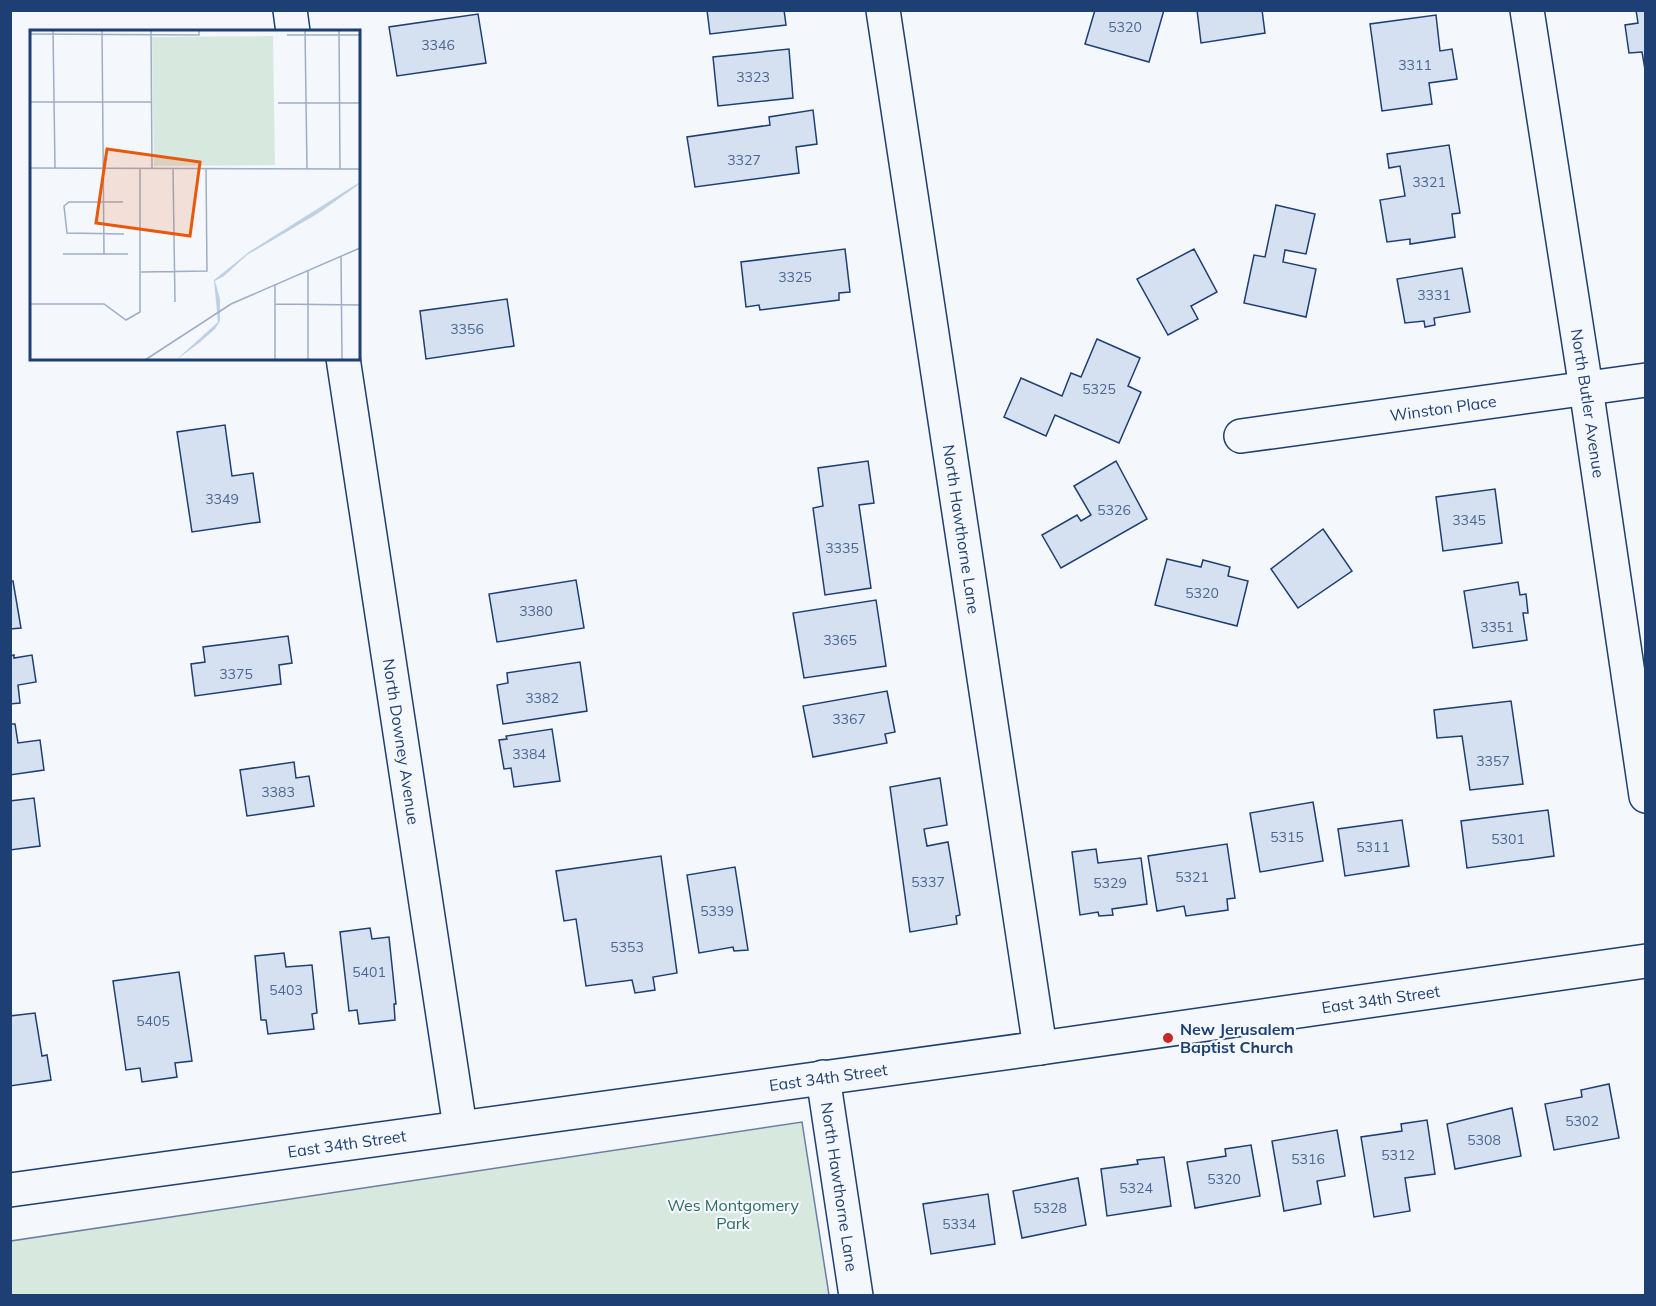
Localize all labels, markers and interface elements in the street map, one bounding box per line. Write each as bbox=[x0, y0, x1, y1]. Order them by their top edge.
house number: 5320 bbox=[1108, 18, 1142, 36]
inset map bbox=[30, 30, 360, 360]
house number: 3346 bbox=[421, 36, 455, 54]
house number: 3311 bbox=[1398, 56, 1432, 74]
house number: 3323 bbox=[736, 68, 770, 86]
house number: 3327 bbox=[727, 151, 761, 169]
house number: 3321 bbox=[1412, 173, 1446, 191]
house number: 3325 bbox=[778, 268, 812, 286]
house number: 3331 bbox=[1417, 286, 1451, 304]
house number: 3356 bbox=[450, 320, 484, 338]
street label: North Butler Avenue bbox=[1567, 327, 1609, 479]
house number: 5325 bbox=[1082, 380, 1116, 398]
street label: Winston Place bbox=[1388, 391, 1498, 425]
street label: North Hawthorne Lane bbox=[939, 443, 984, 615]
house number: 3349 bbox=[205, 490, 239, 508]
house number: 5326 bbox=[1097, 501, 1131, 519]
house number: 3345 bbox=[1452, 511, 1486, 529]
house number: 3335 bbox=[825, 539, 859, 557]
house number: 5320 bbox=[1185, 584, 1219, 602]
house number: 3380 bbox=[519, 602, 553, 620]
house number: 3351 bbox=[1480, 618, 1514, 636]
house number: 3365 bbox=[823, 631, 857, 649]
street label: North Downey Avenue bbox=[379, 657, 424, 826]
house number: 3375 bbox=[219, 665, 253, 683]
house number: 3382 bbox=[525, 689, 559, 707]
house number: 3367 bbox=[832, 710, 866, 728]
house number: 3384 bbox=[512, 745, 546, 763]
house number: 3357 bbox=[1476, 752, 1510, 770]
house number: 3383 bbox=[261, 783, 295, 801]
house number: 5315 bbox=[1270, 828, 1304, 846]
house number: 5301 bbox=[1491, 830, 1525, 848]
house number: 5311 bbox=[1356, 838, 1390, 856]
house number: 5321 bbox=[1175, 868, 1209, 886]
house number: 5337 bbox=[911, 873, 945, 891]
house number: 5329 bbox=[1093, 874, 1127, 892]
house number: 5339 bbox=[700, 902, 734, 920]
house number: 5353 bbox=[610, 938, 644, 956]
house number: 5401 bbox=[352, 963, 386, 981]
house number: 5403 bbox=[269, 981, 303, 999]
street label: East 34th Street bbox=[1320, 981, 1442, 1017]
house number: 5405 bbox=[136, 1012, 170, 1030]
place label: New Jerusalem Baptist Church bbox=[1180, 1019, 1295, 1057]
marker: New Jerusalem Baptist Church bbox=[1161, 1031, 1175, 1045]
street label: East 34th Street bbox=[768, 1059, 889, 1095]
street label: North Hawthorne Lane bbox=[817, 1101, 862, 1273]
house number: 5302 bbox=[1565, 1112, 1599, 1130]
street label: East 34th Street bbox=[286, 1125, 408, 1162]
house number: 5308 bbox=[1467, 1131, 1501, 1149]
house number: 5312 bbox=[1381, 1146, 1415, 1164]
house number: 5316 bbox=[1291, 1150, 1325, 1168]
house number: 5320 bbox=[1207, 1170, 1241, 1188]
house number: 5324 bbox=[1119, 1179, 1153, 1197]
park label: Wes Montgomery Park bbox=[667, 1195, 799, 1233]
house number: 5328 bbox=[1033, 1199, 1067, 1217]
house number: 5334 bbox=[942, 1215, 976, 1233]

